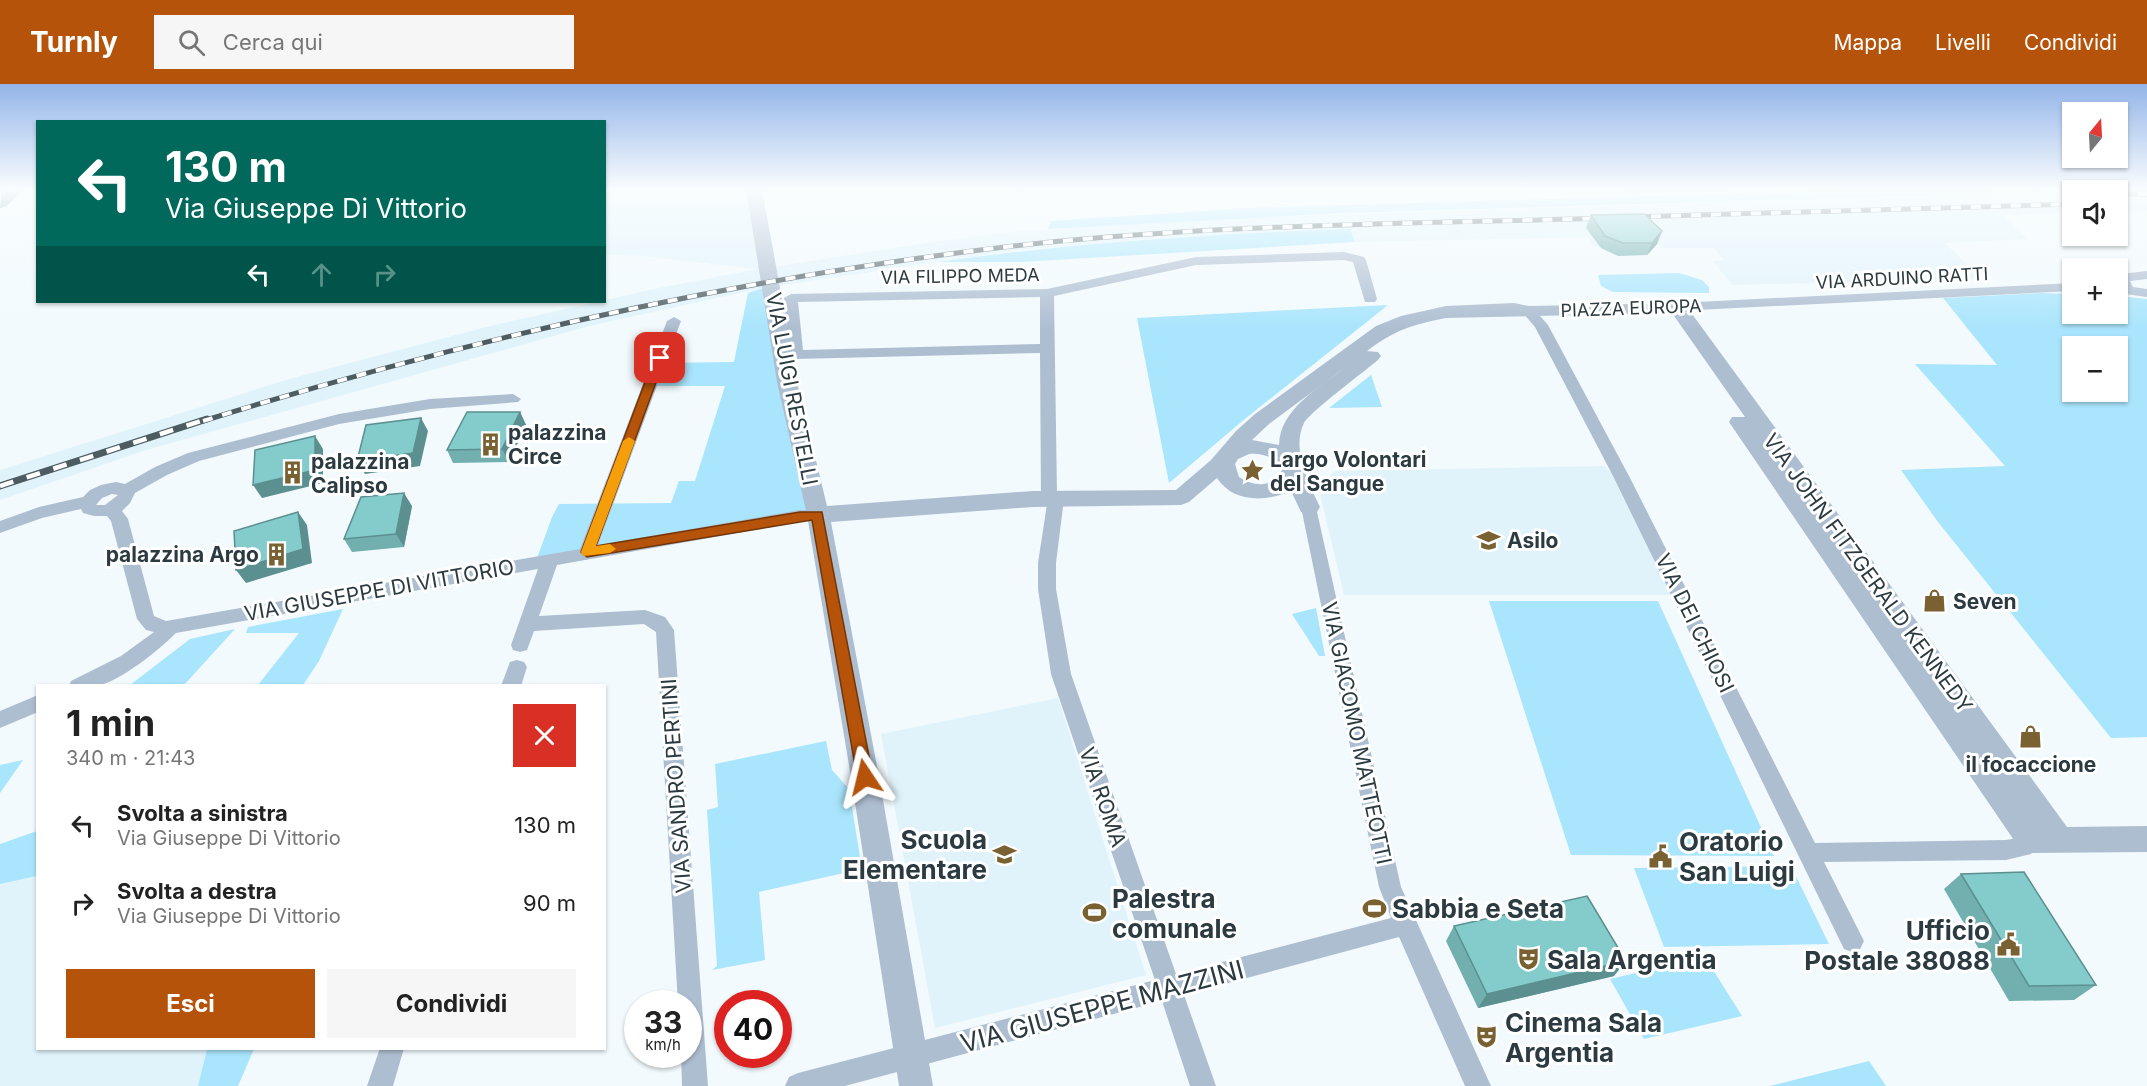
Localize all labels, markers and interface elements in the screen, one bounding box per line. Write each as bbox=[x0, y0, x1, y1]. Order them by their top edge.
search box bbox=[154, 15, 574, 69]
text: Turnly bbox=[30, 25, 118, 59]
icon: search bbox=[175, 26, 208, 59]
text: Cerca qui bbox=[223, 29, 323, 55]
text: Mappa bbox=[1834, 30, 1902, 55]
text: Livelli bbox=[1935, 30, 1991, 55]
text: Condividi bbox=[2024, 30, 2117, 55]
north arrow bbox=[2062, 102, 2128, 168]
map controls bbox=[2062, 102, 2128, 402]
text: 130 m bbox=[165, 141, 287, 192]
icon: left bbox=[66, 144, 144, 222]
button: sound bbox=[2062, 180, 2128, 246]
text: Via Giuseppe Di Vittorio bbox=[165, 192, 467, 225]
icon: left bbox=[242, 258, 275, 291]
icon: ahead bbox=[305, 258, 338, 291]
icon: right bbox=[368, 258, 401, 291]
button: + bbox=[2062, 258, 2128, 324]
street label: VIA ARDUINO RATTI bbox=[1815, 263, 1989, 293]
street label: VIA FILIPPO MEDA bbox=[880, 264, 1040, 288]
street label: VIA LUIGI RESTELLI bbox=[761, 290, 823, 488]
street label: PIAZZA EUROPA bbox=[1560, 295, 1702, 321]
pin bbox=[634, 332, 685, 383]
button: − bbox=[2062, 336, 2128, 402]
icon: arrive bbox=[643, 341, 676, 374]
place label: palazzina Circe bbox=[508, 420, 607, 469]
street label: VIA JOHN FITZGERALD KENNEDY bbox=[1758, 429, 1978, 717]
building icon: palazzina Circe bbox=[477, 431, 503, 457]
place label: Largo Volontari del Sangue bbox=[1270, 447, 1427, 496]
place label: palazzina Calipso bbox=[311, 449, 410, 498]
place icon: Largo Volontari del Sangue bbox=[1239, 458, 1265, 484]
building icon: palazzina Calipso bbox=[280, 460, 306, 486]
school or university icon: Asilo bbox=[1476, 527, 1502, 553]
place label: Asilo bbox=[1507, 528, 1559, 553]
building icon: palazzina Argo bbox=[264, 541, 290, 567]
place label: palazzina Argo bbox=[106, 542, 259, 567]
street label: VIA DEI CHIOSI bbox=[1651, 549, 1739, 697]
street label: VIA GIUSEPPE DI VITTORIO bbox=[242, 554, 516, 626]
shop icon: Seven bbox=[1922, 588, 1948, 614]
place label: Seven bbox=[1953, 589, 2017, 614]
street label: VIA GIACOMO MATTEOTTI bbox=[1317, 600, 1397, 866]
street label: VIA SANDRO PERTINI bbox=[656, 678, 696, 894]
text: 1 min bbox=[66, 701, 155, 745]
button: close bbox=[513, 704, 576, 767]
shop icon: il focaccione bbox=[2018, 723, 2044, 749]
street label: VIA ROMA bbox=[1074, 744, 1132, 850]
position arrow bbox=[833, 745, 897, 809]
text: 340 m · 21:43 bbox=[66, 746, 195, 770]
place label: il focaccione bbox=[1966, 752, 2096, 777]
text: Svolta a sinistra bbox=[117, 800, 288, 826]
icon: left bbox=[66, 809, 99, 842]
text: 130 m bbox=[514, 812, 576, 838]
place label: Scuola Elementare bbox=[843, 824, 987, 885]
text: Via Giuseppe Di Vittorio bbox=[117, 826, 341, 850]
place label: Oratorio San Luigi bbox=[1679, 826, 1795, 887]
school or university icon: Scuola Elementare bbox=[992, 841, 1018, 867]
public building icon: Oratorio San Luigi bbox=[1648, 843, 1674, 869]
text: Svolta a destra bbox=[117, 878, 277, 904]
place label: Palestra comunale bbox=[1112, 883, 1237, 944]
icon: right bbox=[66, 887, 99, 920]
text: 90 m bbox=[523, 890, 576, 916]
place label: Sabbia e Seta bbox=[1392, 893, 1564, 924]
sports icon: Sabbia e Seta bbox=[1361, 895, 1387, 921]
sports icon: Palestra comunale bbox=[1081, 900, 1107, 926]
text: Via Giuseppe Di Vittorio bbox=[117, 904, 341, 928]
place label: Ufficio Postale 38088 bbox=[1804, 915, 1990, 976]
public building icon: Ufficio Postale 38088 bbox=[1995, 932, 2021, 958]
place label: Sala Argentia bbox=[1547, 944, 1717, 975]
theatre icon: Sala Argentia bbox=[1516, 946, 1542, 972]
street label: VIA GIUSEPPE MAZZINI bbox=[957, 953, 1247, 1059]
button: Esci bbox=[66, 969, 315, 1038]
button: Condividi bbox=[327, 969, 576, 1038]
speed limit sign: 40 bbox=[714, 990, 792, 1068]
text: 33 bbox=[644, 1004, 682, 1040]
place label: Cinema Sala Argentia bbox=[1505, 1007, 1662, 1068]
theatre icon: Cinema Sala Argentia bbox=[1474, 1024, 1500, 1050]
text: km/h bbox=[645, 1035, 681, 1054]

